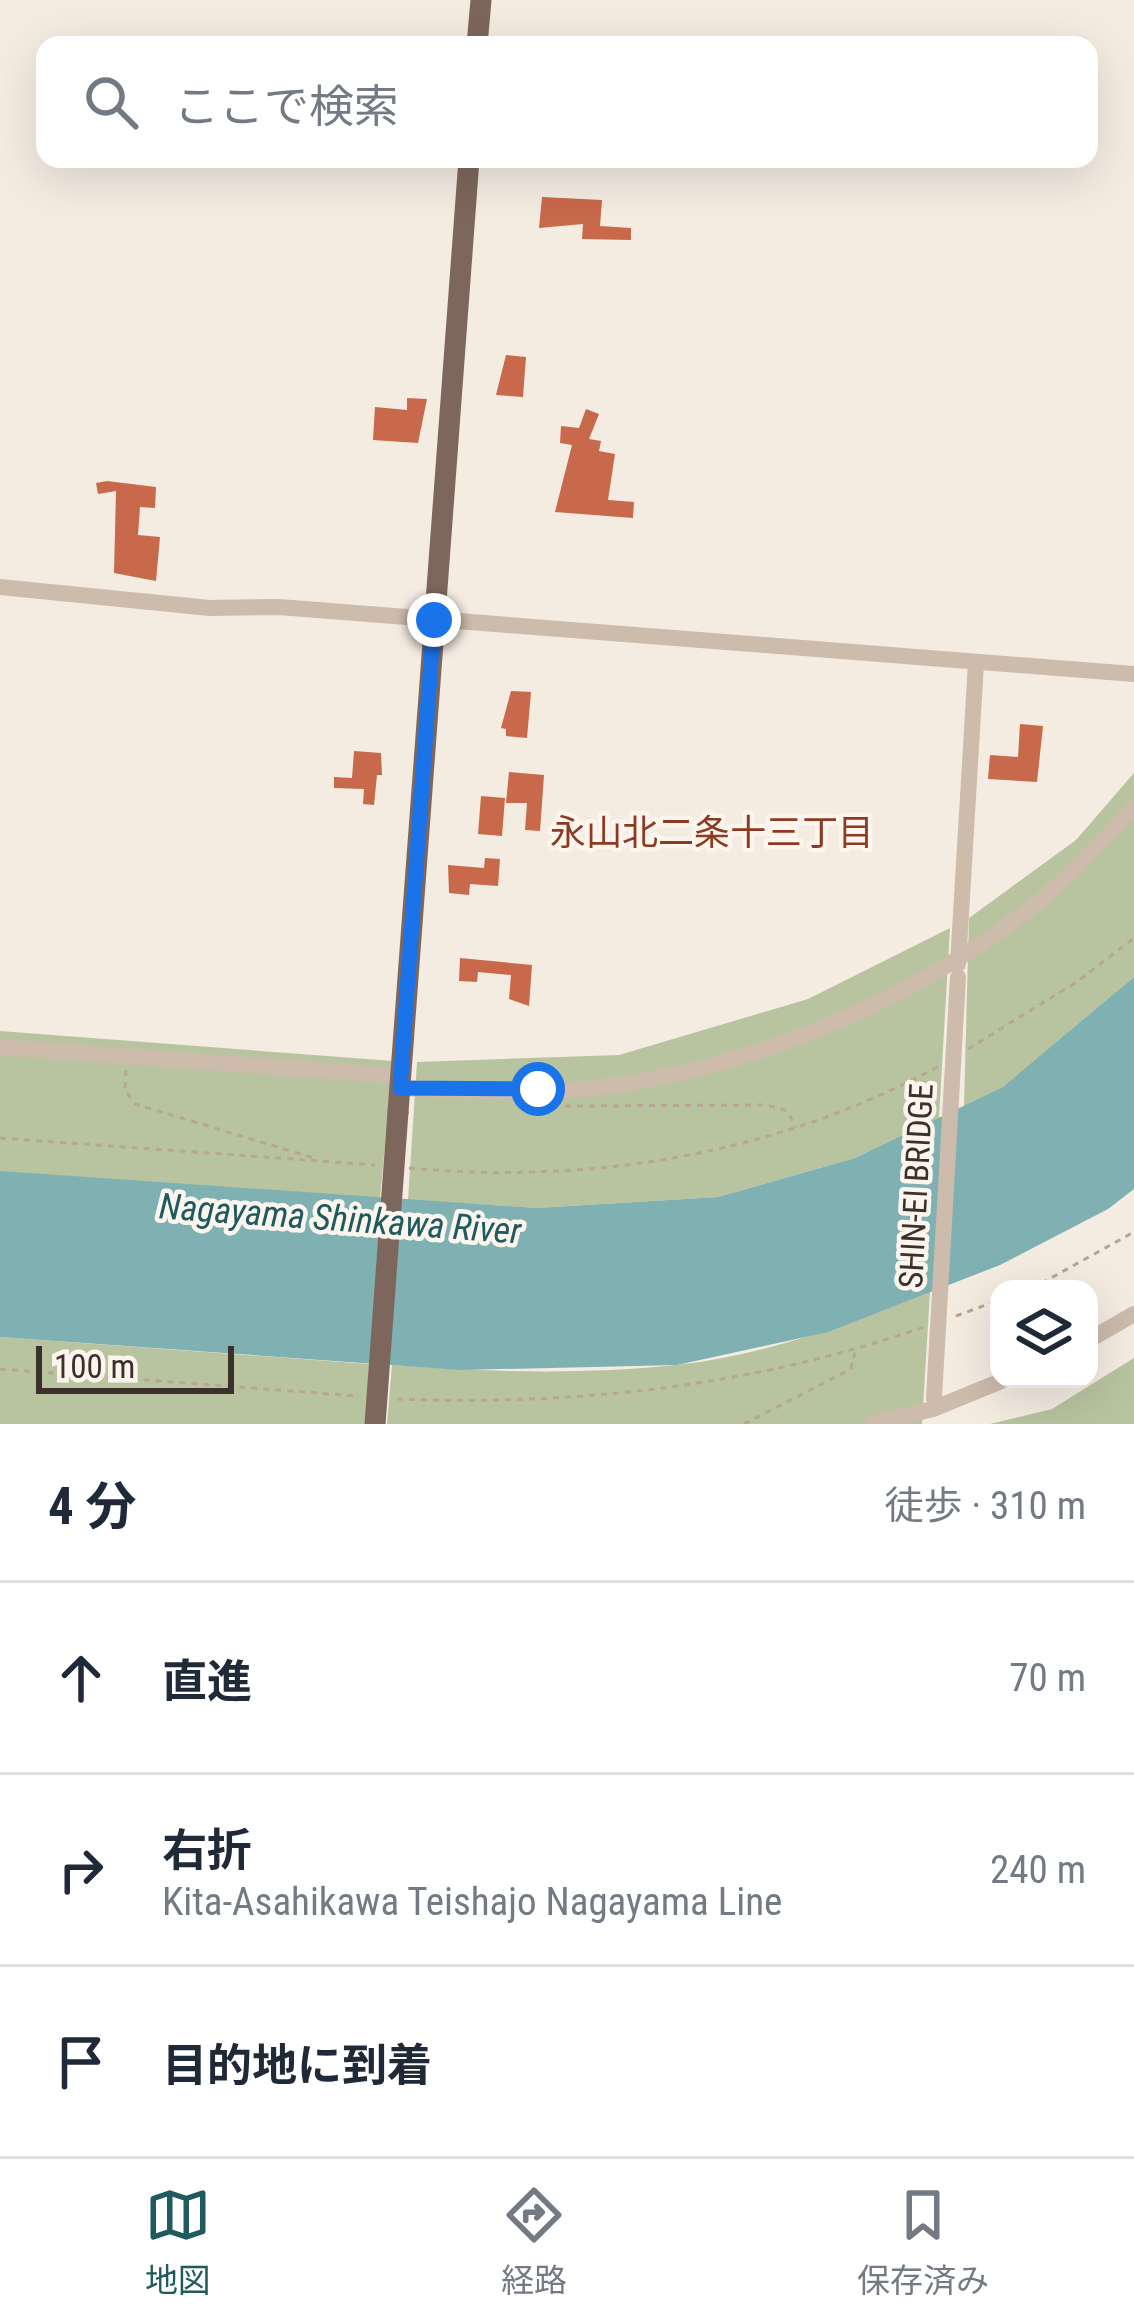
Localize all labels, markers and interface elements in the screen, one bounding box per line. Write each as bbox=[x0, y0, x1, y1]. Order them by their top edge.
search box bbox=[36, 36, 1098, 168]
icon: search bbox=[78, 69, 144, 135]
text: ここで検索 bbox=[174, 80, 399, 133]
route end bbox=[407, 593, 461, 647]
district label: 永山北二条十三丁目 bbox=[550, 812, 874, 854]
route start bbox=[511, 1062, 565, 1116]
street label: SHIN-EI BRIDGE bbox=[891, 1083, 941, 1289]
water label: Nagayama Shinkawa River bbox=[158, 1185, 524, 1253]
map controls bbox=[990, 1280, 1098, 1388]
button: layers bbox=[990, 1280, 1098, 1388]
scale bar bbox=[36, 1340, 234, 1393]
text: 100 m bbox=[54, 1347, 135, 1386]
text: 4 分 bbox=[48, 1477, 137, 1536]
text: 徒歩 · 310 m bbox=[885, 1483, 1086, 1529]
icon: ahead bbox=[48, 1645, 114, 1711]
text: 直進 bbox=[162, 1655, 252, 1708]
text: 70 m bbox=[1009, 1655, 1086, 1701]
text: 右折 bbox=[162, 1824, 252, 1877]
icon: right bbox=[48, 1837, 114, 1903]
text: 240 m bbox=[990, 1847, 1086, 1893]
text: Kita-Asahikawa Teishajo Nagayama Line bbox=[162, 1879, 782, 1925]
icon: arrive bbox=[48, 2029, 114, 2095]
text: 目的地に到着 bbox=[162, 2039, 432, 2092]
tab: 地図 bbox=[145, 2182, 211, 2302]
tab: 経路 bbox=[501, 2182, 567, 2302]
tab: 保存済み bbox=[857, 2182, 989, 2302]

